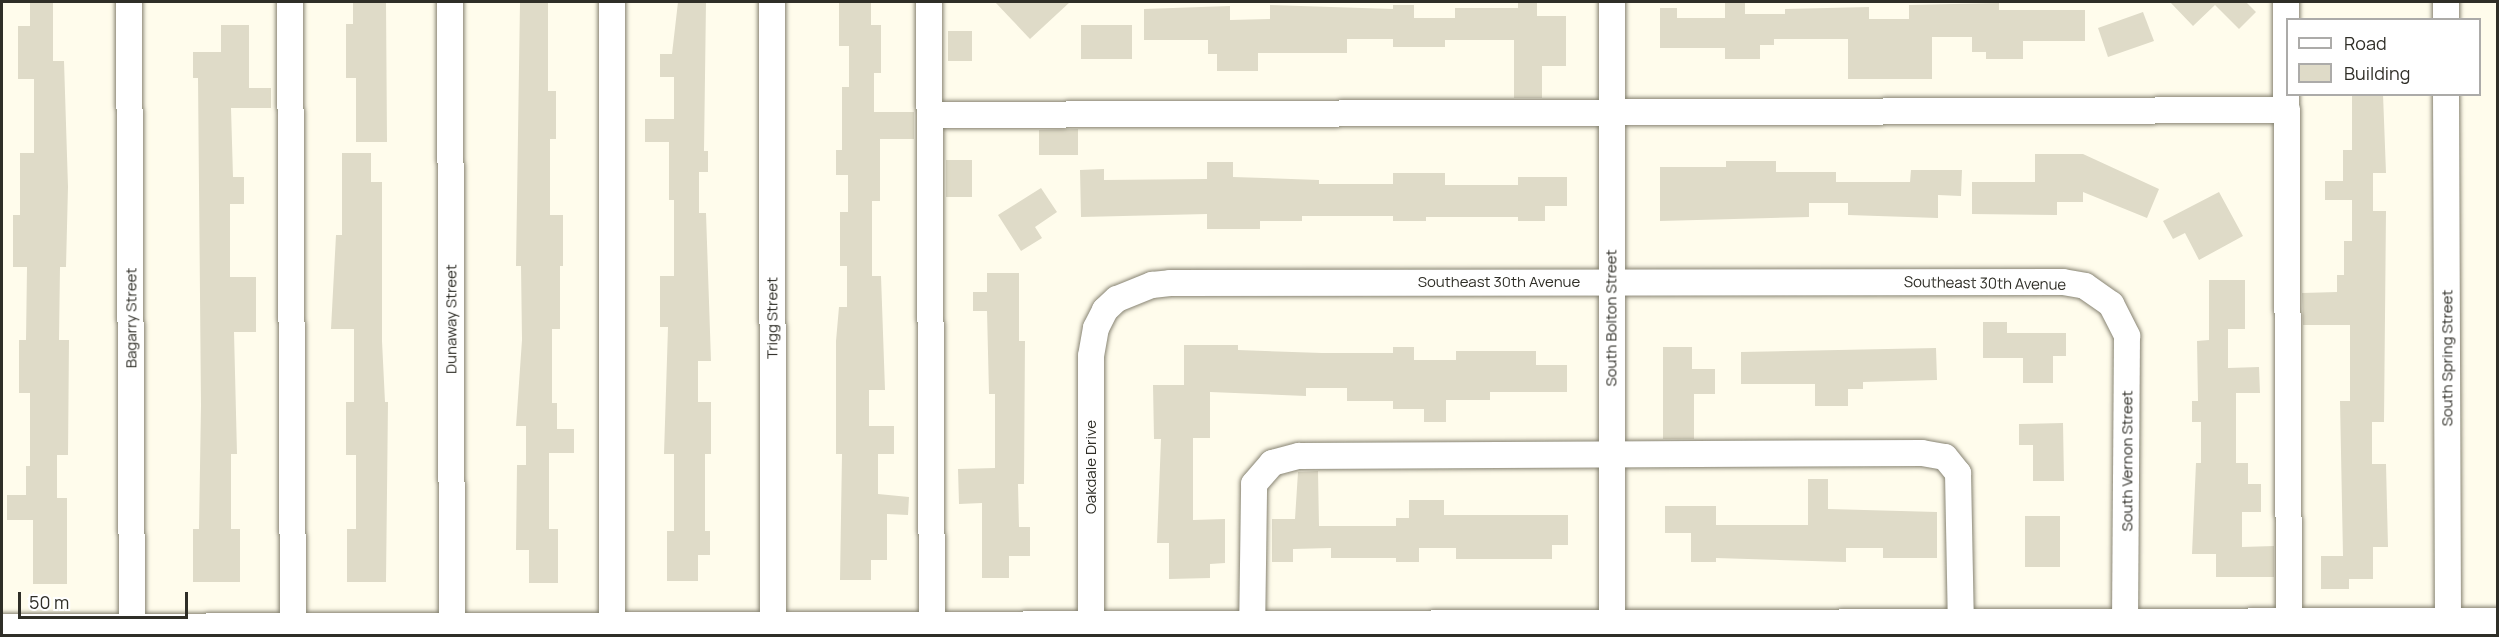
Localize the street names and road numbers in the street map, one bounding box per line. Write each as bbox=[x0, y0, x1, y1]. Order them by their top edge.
street label: South Bolton Street bbox=[1602, 249, 1620, 387]
street label: Dunaway Street bbox=[442, 264, 460, 374]
street label: Bagarry Street bbox=[122, 268, 140, 368]
street label: Southeast 30th Avenue bbox=[1418, 273, 1580, 291]
street label: Southeast 30th Avenue bbox=[1904, 273, 2066, 293]
street label: Trigg Street bbox=[763, 277, 781, 359]
street label: South Spring Street bbox=[2438, 290, 2456, 426]
street label: South Vernon Street bbox=[2118, 391, 2136, 531]
street label: Oakdale Drive bbox=[1082, 420, 1100, 514]

